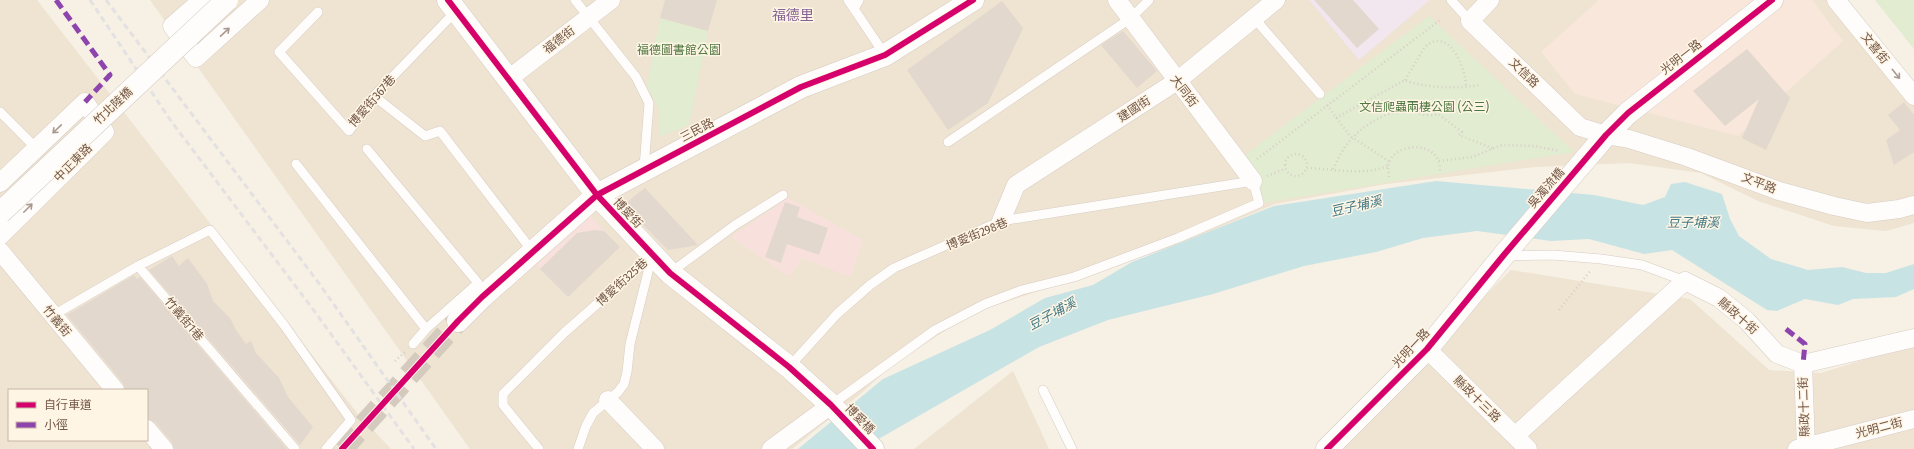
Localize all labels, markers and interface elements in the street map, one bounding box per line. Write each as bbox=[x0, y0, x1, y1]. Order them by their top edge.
district label: 福德里 bbox=[772, 7, 814, 24]
street label: 福德街 bbox=[541, 23, 577, 57]
one-way arrow bbox=[220, 28, 230, 37]
street label: 文喜街 bbox=[1858, 30, 1892, 66]
street label: 光明一路 bbox=[1658, 37, 1704, 77]
park label: 福德圖書館公園 bbox=[637, 43, 721, 57]
street label: 文信路 bbox=[1506, 55, 1542, 91]
one-way arrow bbox=[1891, 68, 1900, 79]
street label: 博愛街367巷 bbox=[346, 72, 398, 130]
street label: 大同街 bbox=[1168, 72, 1200, 110]
street label: 竹北陸橋 bbox=[91, 85, 135, 127]
street label: 建國街 bbox=[1115, 93, 1153, 125]
park label: 文信爬蟲兩棲公園 (公三) bbox=[1359, 100, 1489, 114]
street label: 三民路 bbox=[678, 115, 716, 145]
one-way arrow bbox=[52, 124, 62, 133]
street label: 中正東路 bbox=[51, 141, 95, 185]
street label: 吳濁流橋 bbox=[1525, 165, 1567, 211]
street label: 文平路 bbox=[1740, 170, 1778, 196]
water label: 豆子埔溪 bbox=[1329, 192, 1385, 219]
street label: 博愛街 bbox=[611, 195, 645, 231]
one-way arrow bbox=[23, 203, 33, 213]
street label: 博愛街298巷 bbox=[944, 215, 1010, 253]
water label: 豆子埔溪 bbox=[1667, 215, 1721, 230]
street label: 博愛街325巷 bbox=[593, 255, 651, 309]
street label: 竹義街1巷 bbox=[162, 294, 206, 344]
water label: 豆子埔溪 bbox=[1026, 294, 1080, 333]
street label: 縣政十街 bbox=[1715, 295, 1761, 337]
street label: 竹義街 bbox=[40, 303, 74, 339]
street label: 光明一路 bbox=[1390, 326, 1432, 370]
street label: 縣政十三路 bbox=[1451, 373, 1503, 425]
street label: 縣政十二街 bbox=[1796, 377, 1812, 437]
legend bbox=[8, 389, 148, 441]
text: 自行車道 bbox=[44, 398, 92, 412]
street label: 博愛橋 bbox=[842, 401, 878, 437]
street label: 光明二街 bbox=[1854, 415, 1904, 441]
text: 小徑 bbox=[44, 418, 68, 432]

